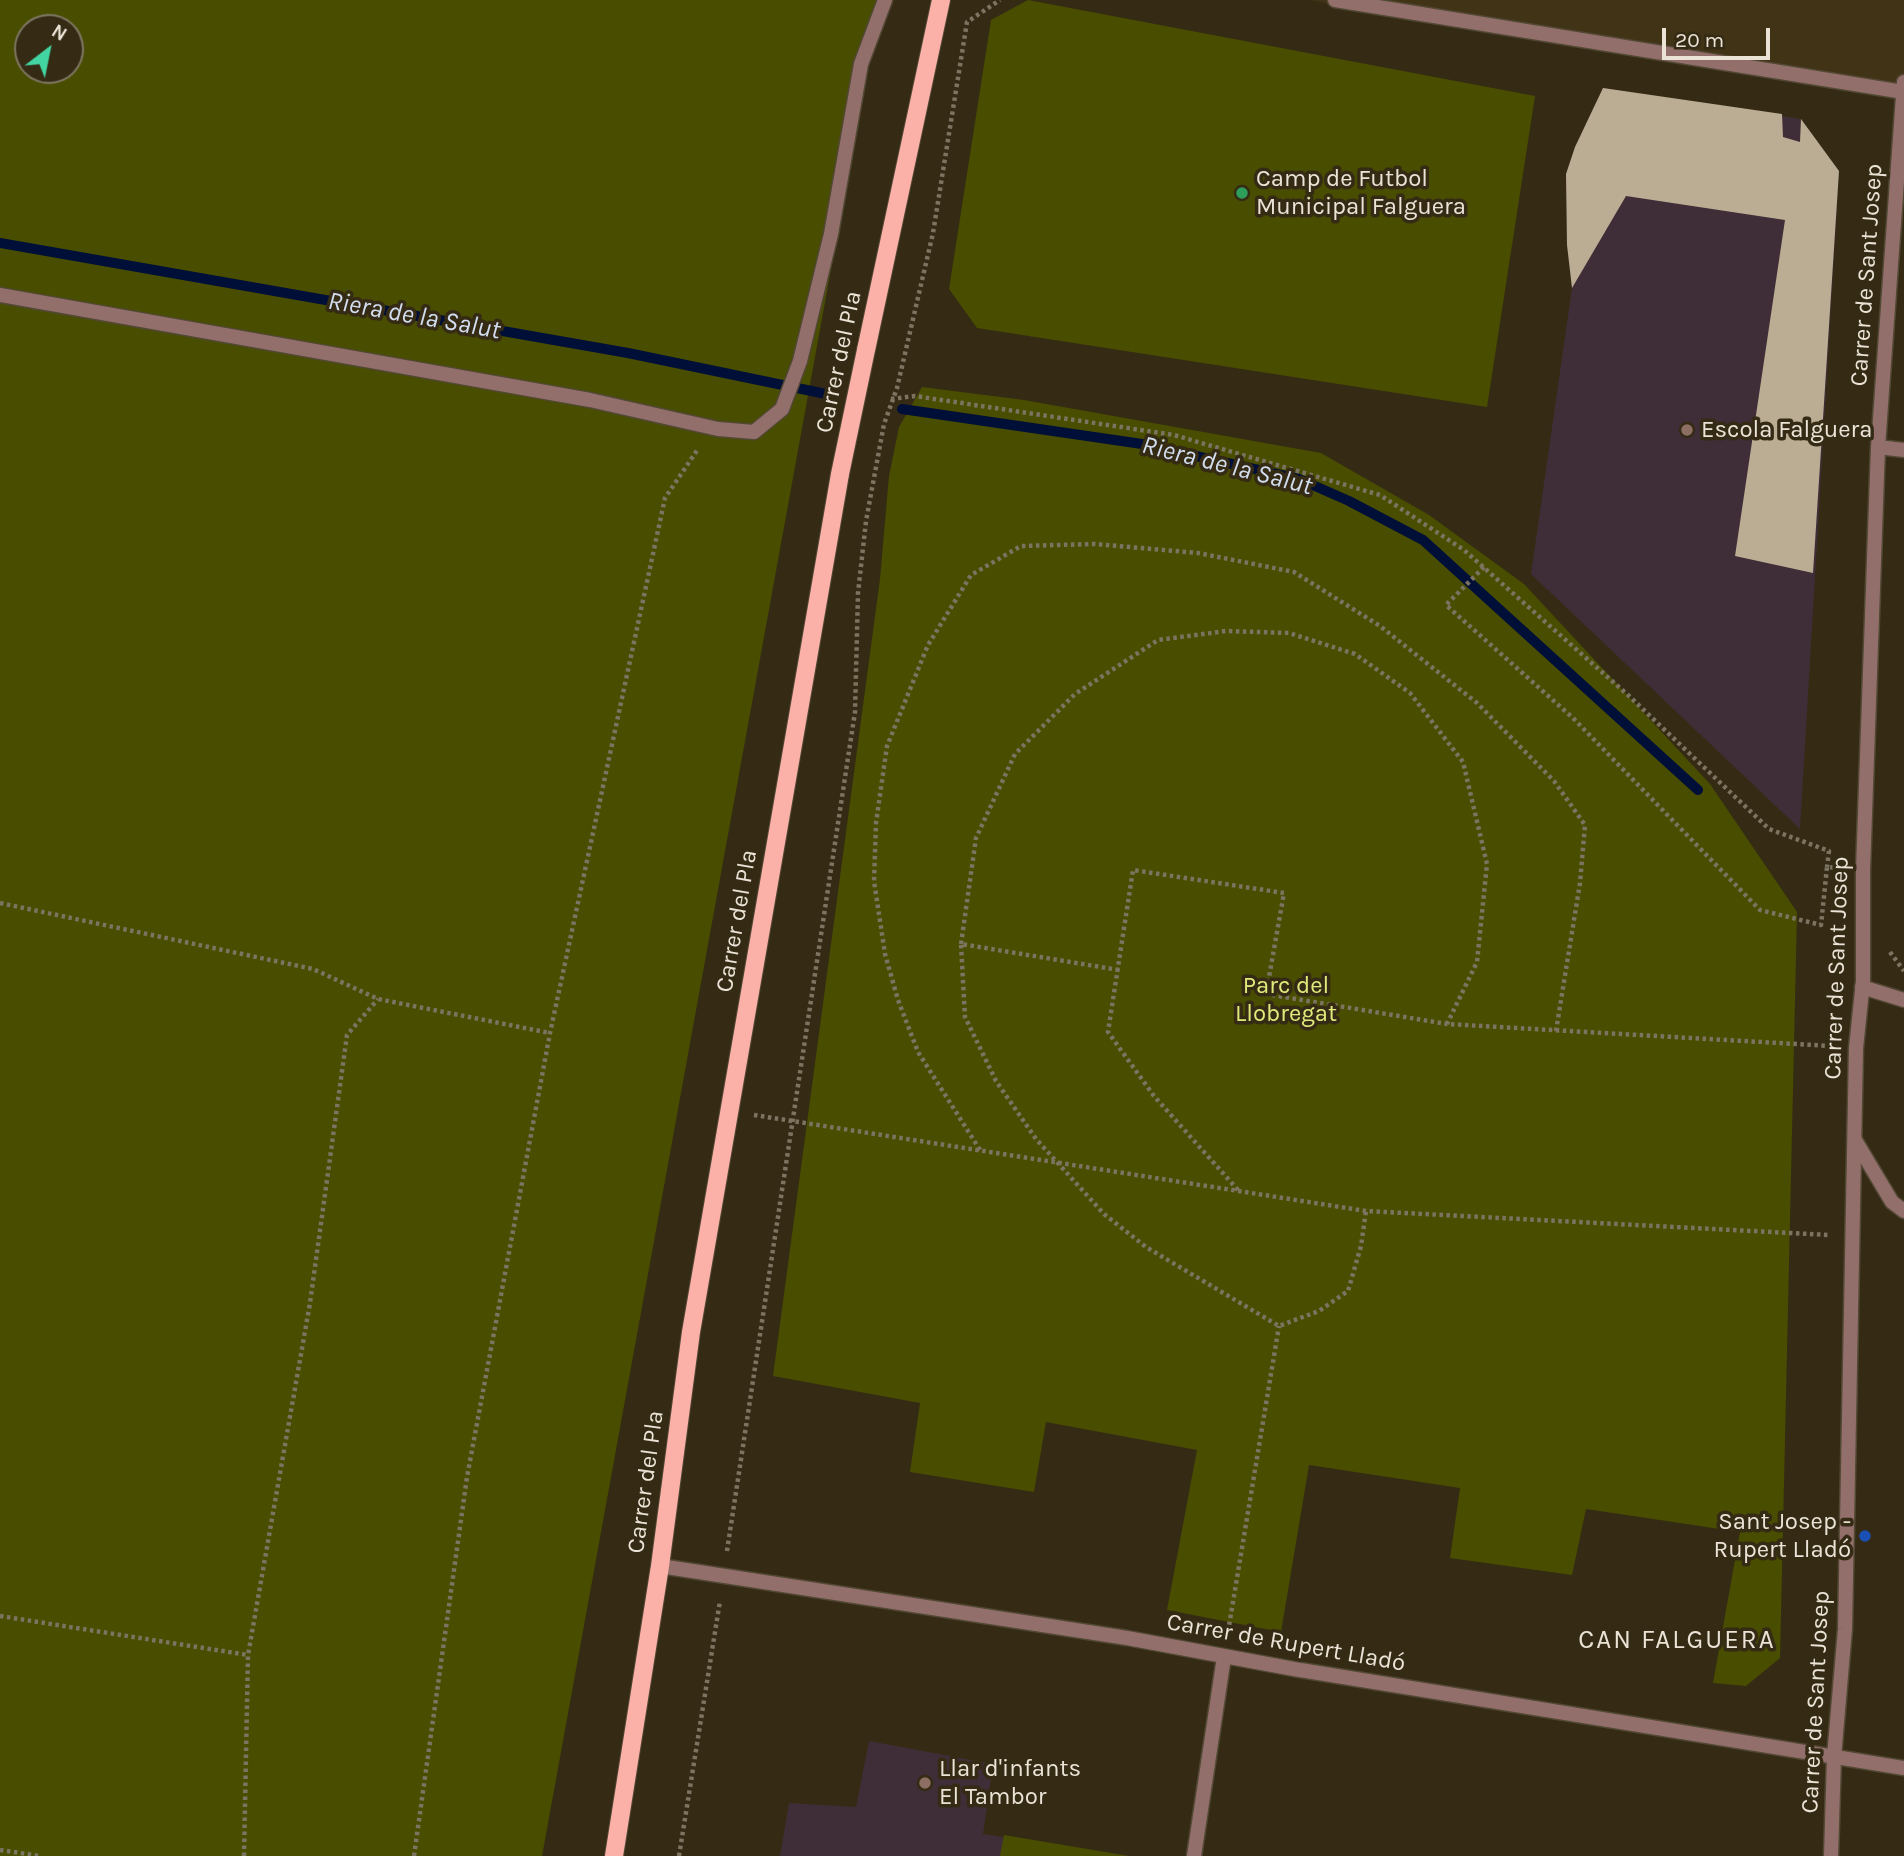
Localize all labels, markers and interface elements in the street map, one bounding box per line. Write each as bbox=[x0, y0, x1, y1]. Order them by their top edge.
north arrow bbox=[14, 14, 84, 84]
scale bar bbox=[1666, 14, 1774, 58]
text: N bbox=[47, 20, 71, 46]
text: 20 m bbox=[1675, 28, 1724, 52]
street label: Carrer de Sant Josep bbox=[1845, 163, 1889, 387]
place label: Camp de Futbol Municipal Falguera bbox=[1256, 165, 1466, 221]
marker: Camp de Futbol Municipal Falguera bbox=[1234, 185, 1250, 201]
water label: Riera de la Salut bbox=[325, 285, 503, 347]
street label: Carrer del Pla bbox=[810, 289, 868, 435]
place label: Escola Falguera bbox=[1701, 416, 1872, 444]
marker: Escola Falguera bbox=[1679, 422, 1695, 438]
water label: Riera de la Salut bbox=[1139, 430, 1315, 502]
street label: Carrer del Pla bbox=[710, 848, 764, 994]
street label: Carrer de Sant Josep bbox=[1819, 856, 1855, 1080]
park label: Parc del Llobregat bbox=[1235, 972, 1337, 1028]
street label: Carrer del Pla bbox=[622, 1409, 670, 1555]
place label: Sant Josep - Rupert Lladó bbox=[1714, 1508, 1851, 1564]
marker: Sant Josep - Rupert Lladó bbox=[1857, 1528, 1873, 1544]
street label: Carrer de Sant Josep bbox=[1796, 1590, 1836, 1814]
street label: Carrer de Rupert Lladó bbox=[1164, 1608, 1408, 1678]
district label: CAN FALGUERA bbox=[1580, 1625, 1774, 1657]
place label: Llar d'infants El Tambor bbox=[939, 1755, 1081, 1811]
marker: Llar d'infants El Tambor bbox=[917, 1775, 933, 1791]

